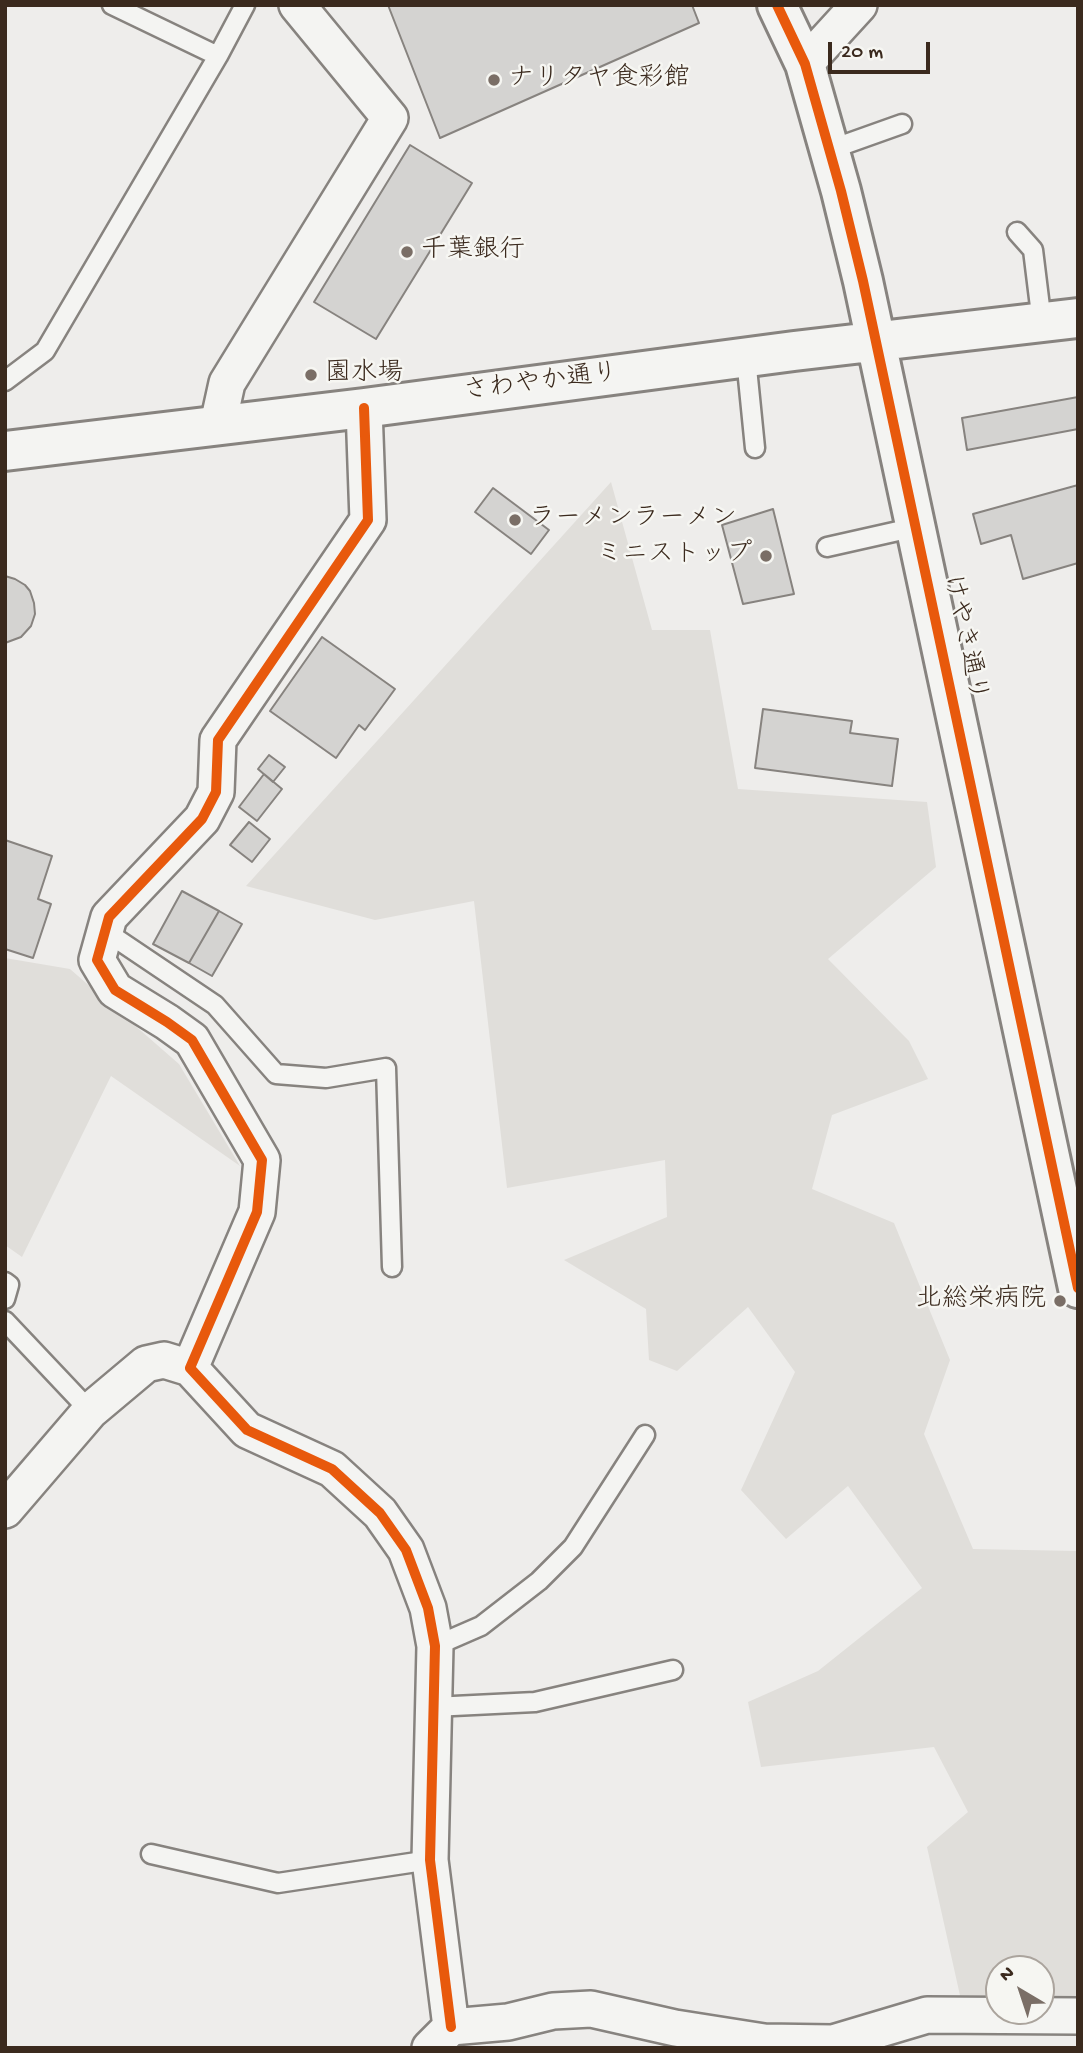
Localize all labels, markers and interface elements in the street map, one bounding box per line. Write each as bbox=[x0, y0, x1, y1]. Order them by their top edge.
scale bar bbox=[831, 28, 932, 72]
text: 20 m bbox=[841, 41, 883, 66]
place label: ナリタヤ食彩館 bbox=[508, 64, 690, 96]
marker: ナリタヤ食彩館 bbox=[486, 72, 502, 88]
place label: 千葉銀行 bbox=[421, 236, 525, 268]
marker: 千葉銀行 bbox=[399, 244, 415, 260]
place label: 園水場 bbox=[325, 359, 403, 391]
street label: さわやか通り bbox=[462, 359, 620, 409]
marker: 園水場 bbox=[303, 367, 319, 383]
place label: ラーメンラーメン bbox=[529, 504, 737, 536]
marker: ラーメンラーメン bbox=[507, 512, 523, 528]
place label: ミニストップ bbox=[596, 540, 752, 572]
marker: ミニストップ bbox=[758, 548, 774, 564]
street label: けやき通り bbox=[934, 571, 992, 705]
place label: 北総栄病院 bbox=[916, 1285, 1046, 1317]
marker: 北総栄病院 bbox=[1052, 1293, 1068, 1309]
north arrow bbox=[985, 1955, 1055, 2025]
text: N bbox=[996, 1962, 1020, 1988]

